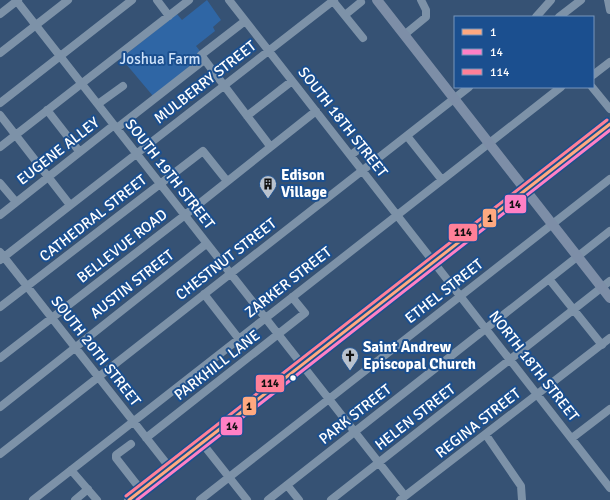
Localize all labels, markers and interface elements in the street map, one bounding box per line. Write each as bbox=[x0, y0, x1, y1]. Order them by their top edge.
legend bbox=[454, 16, 594, 88]
text: 1 bbox=[490, 25, 496, 40]
street label: MULBERRY STREET bbox=[150, 36, 260, 127]
text: 14 bbox=[490, 45, 503, 60]
park label: Joshua Farm bbox=[120, 50, 200, 68]
street label: SOUTH 18TH STREET bbox=[294, 63, 392, 181]
text: 114 bbox=[490, 65, 510, 80]
street label: EUGENE ALLEY bbox=[13, 113, 103, 189]
street label: SOUTH 19TH STREET bbox=[121, 115, 219, 233]
place label: Edison Village bbox=[281, 166, 327, 201]
street label: CATHEDRAL STREET bbox=[36, 170, 151, 265]
building icon: Edison Village bbox=[258, 174, 278, 199]
line badge: 14 bbox=[504, 194, 527, 214]
text: 14 bbox=[509, 198, 521, 211]
street label: BELLEVUE ROAD bbox=[73, 205, 171, 287]
line badge: 1 bbox=[482, 208, 497, 228]
text: 1 bbox=[487, 212, 493, 225]
street label: CHESTNUT STREET bbox=[172, 214, 280, 304]
line badge: 114 bbox=[448, 223, 478, 242]
text: 114 bbox=[454, 226, 472, 239]
street label: ZARKER STREET bbox=[241, 242, 335, 321]
street label: AUSTIN STREET bbox=[87, 245, 178, 322]
street label: ETHEL STREET bbox=[401, 255, 487, 327]
street label: SOUTH 20TH STREET bbox=[47, 292, 145, 410]
street label: NORTH 18TH STREET bbox=[485, 307, 583, 425]
street label: PARKHILL LANE bbox=[171, 326, 263, 404]
place label: Saint Andrew Episcopal Church bbox=[363, 338, 476, 373]
church icon: Saint Andrew Episcopal Church bbox=[340, 346, 360, 371]
unlabelled marker bbox=[288, 373, 298, 383]
line badge: 114 bbox=[255, 374, 285, 393]
text: 114 bbox=[261, 377, 279, 390]
street label: PARK STREET bbox=[315, 380, 395, 448]
street label: HELEN STREET bbox=[371, 380, 459, 454]
street label: REGINA STREET bbox=[432, 384, 525, 462]
line badge: 1 bbox=[242, 396, 257, 416]
text: 1 bbox=[246, 400, 252, 413]
line badge: 14 bbox=[220, 416, 243, 436]
text: 14 bbox=[226, 420, 238, 433]

